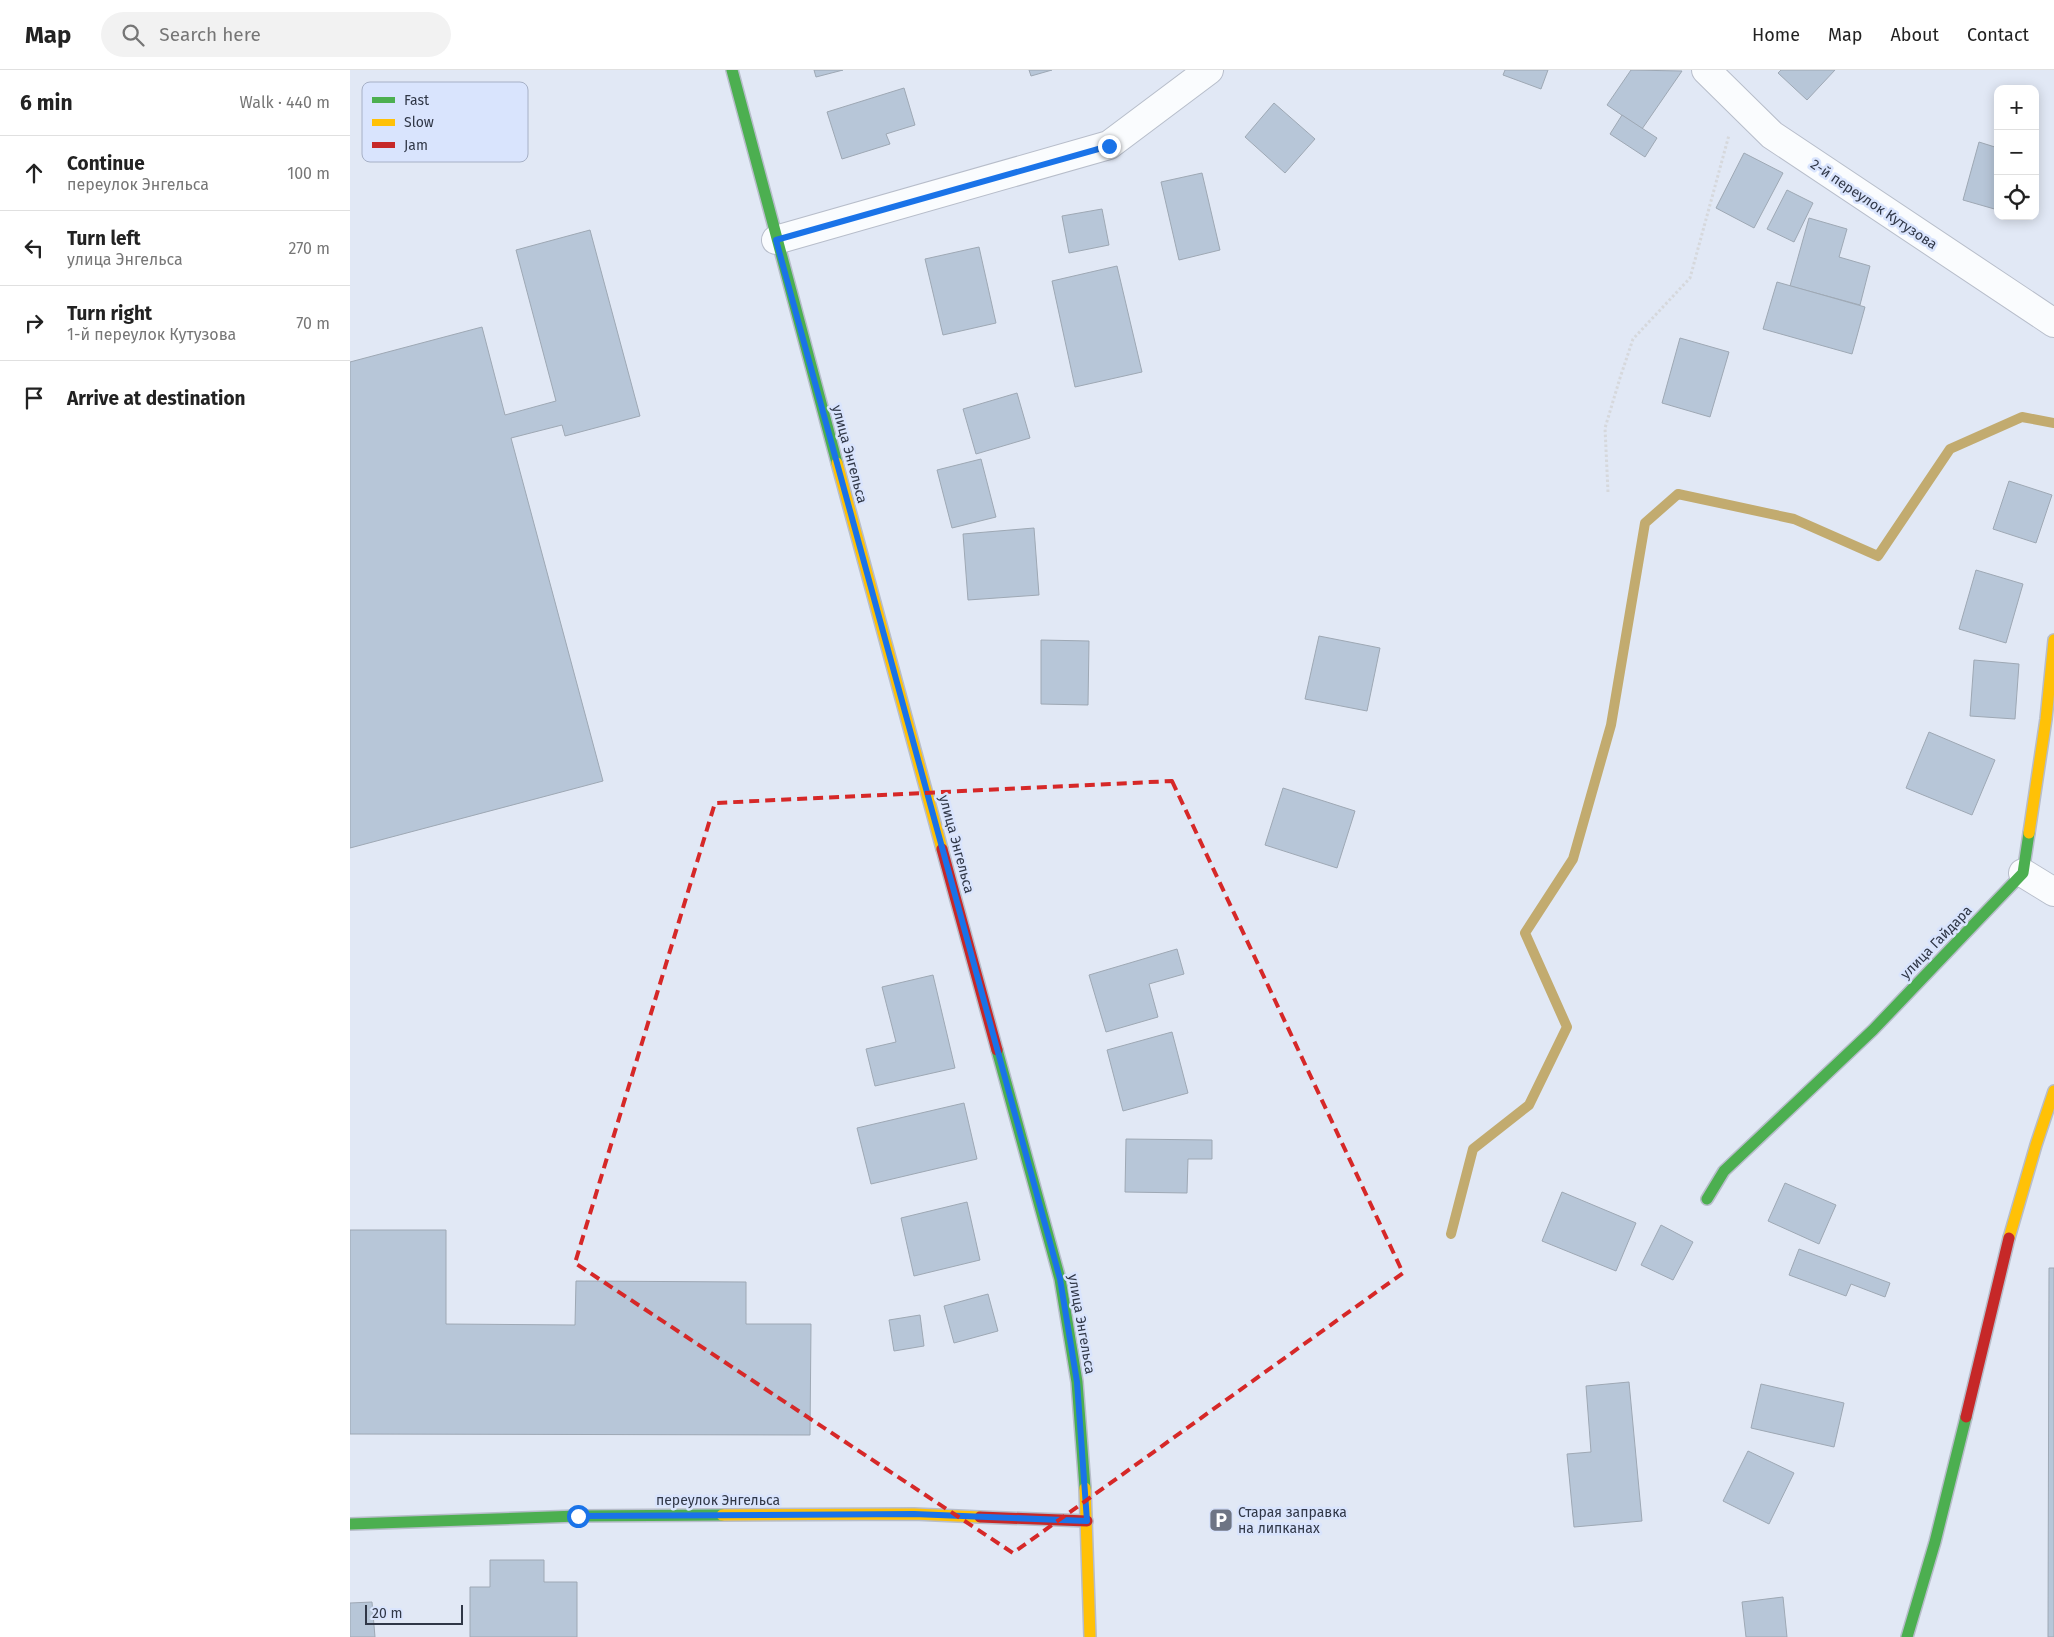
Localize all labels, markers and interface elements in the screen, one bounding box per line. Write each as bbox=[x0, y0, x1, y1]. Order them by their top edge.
search box bbox=[101, 12, 451, 57]
text: Map bbox=[25, 21, 71, 49]
icon: search bbox=[119, 21, 147, 49]
text: Search here bbox=[159, 23, 261, 46]
text: Home bbox=[1752, 24, 1800, 46]
text: Map bbox=[1828, 24, 1862, 46]
text: About bbox=[1890, 24, 1939, 46]
text: Contact bbox=[1967, 24, 2029, 46]
legend bbox=[362, 82, 528, 162]
map controls bbox=[1994, 85, 2039, 220]
button: + bbox=[1994, 85, 2039, 130]
text: 6 min bbox=[20, 90, 73, 116]
text: Fast bbox=[404, 92, 430, 109]
text: Walk · 440 m bbox=[240, 93, 330, 112]
text: Slow bbox=[404, 114, 434, 131]
button: − bbox=[1994, 130, 2039, 175]
route end bbox=[1098, 135, 1121, 158]
text: Jam bbox=[404, 137, 428, 154]
text: Continue bbox=[67, 152, 145, 175]
street label: 2-й переулок Кутузова bbox=[1807, 156, 1940, 253]
icon: ahead bbox=[20, 159, 48, 187]
text: 100 m bbox=[287, 164, 330, 183]
text: переулок Энгельса bbox=[67, 175, 209, 194]
button: locate bbox=[1994, 175, 2039, 220]
text: Turn left bbox=[67, 227, 141, 250]
icon: left bbox=[20, 234, 48, 262]
text: 270 m bbox=[288, 239, 330, 258]
text: улица Энгельса bbox=[67, 250, 183, 269]
text: Turn right bbox=[67, 302, 152, 325]
icon: right bbox=[20, 309, 48, 337]
text: 70 m bbox=[296, 314, 330, 333]
text: 1-й переулок Кутузова bbox=[67, 325, 236, 344]
icon: arrive bbox=[20, 384, 48, 412]
text: Arrive at destination bbox=[67, 387, 246, 410]
street label: улица Энгельса bbox=[828, 403, 871, 505]
street label: улица Энгельса bbox=[935, 793, 978, 895]
street label: улица Гайдара bbox=[1897, 902, 1976, 983]
street label: улица Энгельса bbox=[1064, 1273, 1099, 1375]
street label: переулок Энгельса bbox=[656, 1492, 780, 1509]
place label: Старая заправка на липканах bbox=[1238, 1504, 1347, 1537]
route start bbox=[567, 1505, 590, 1528]
parking icon: Старая заправка на липканах bbox=[1208, 1507, 1234, 1533]
scale bar bbox=[365, 1602, 462, 1625]
text: 20 m bbox=[372, 1605, 402, 1622]

